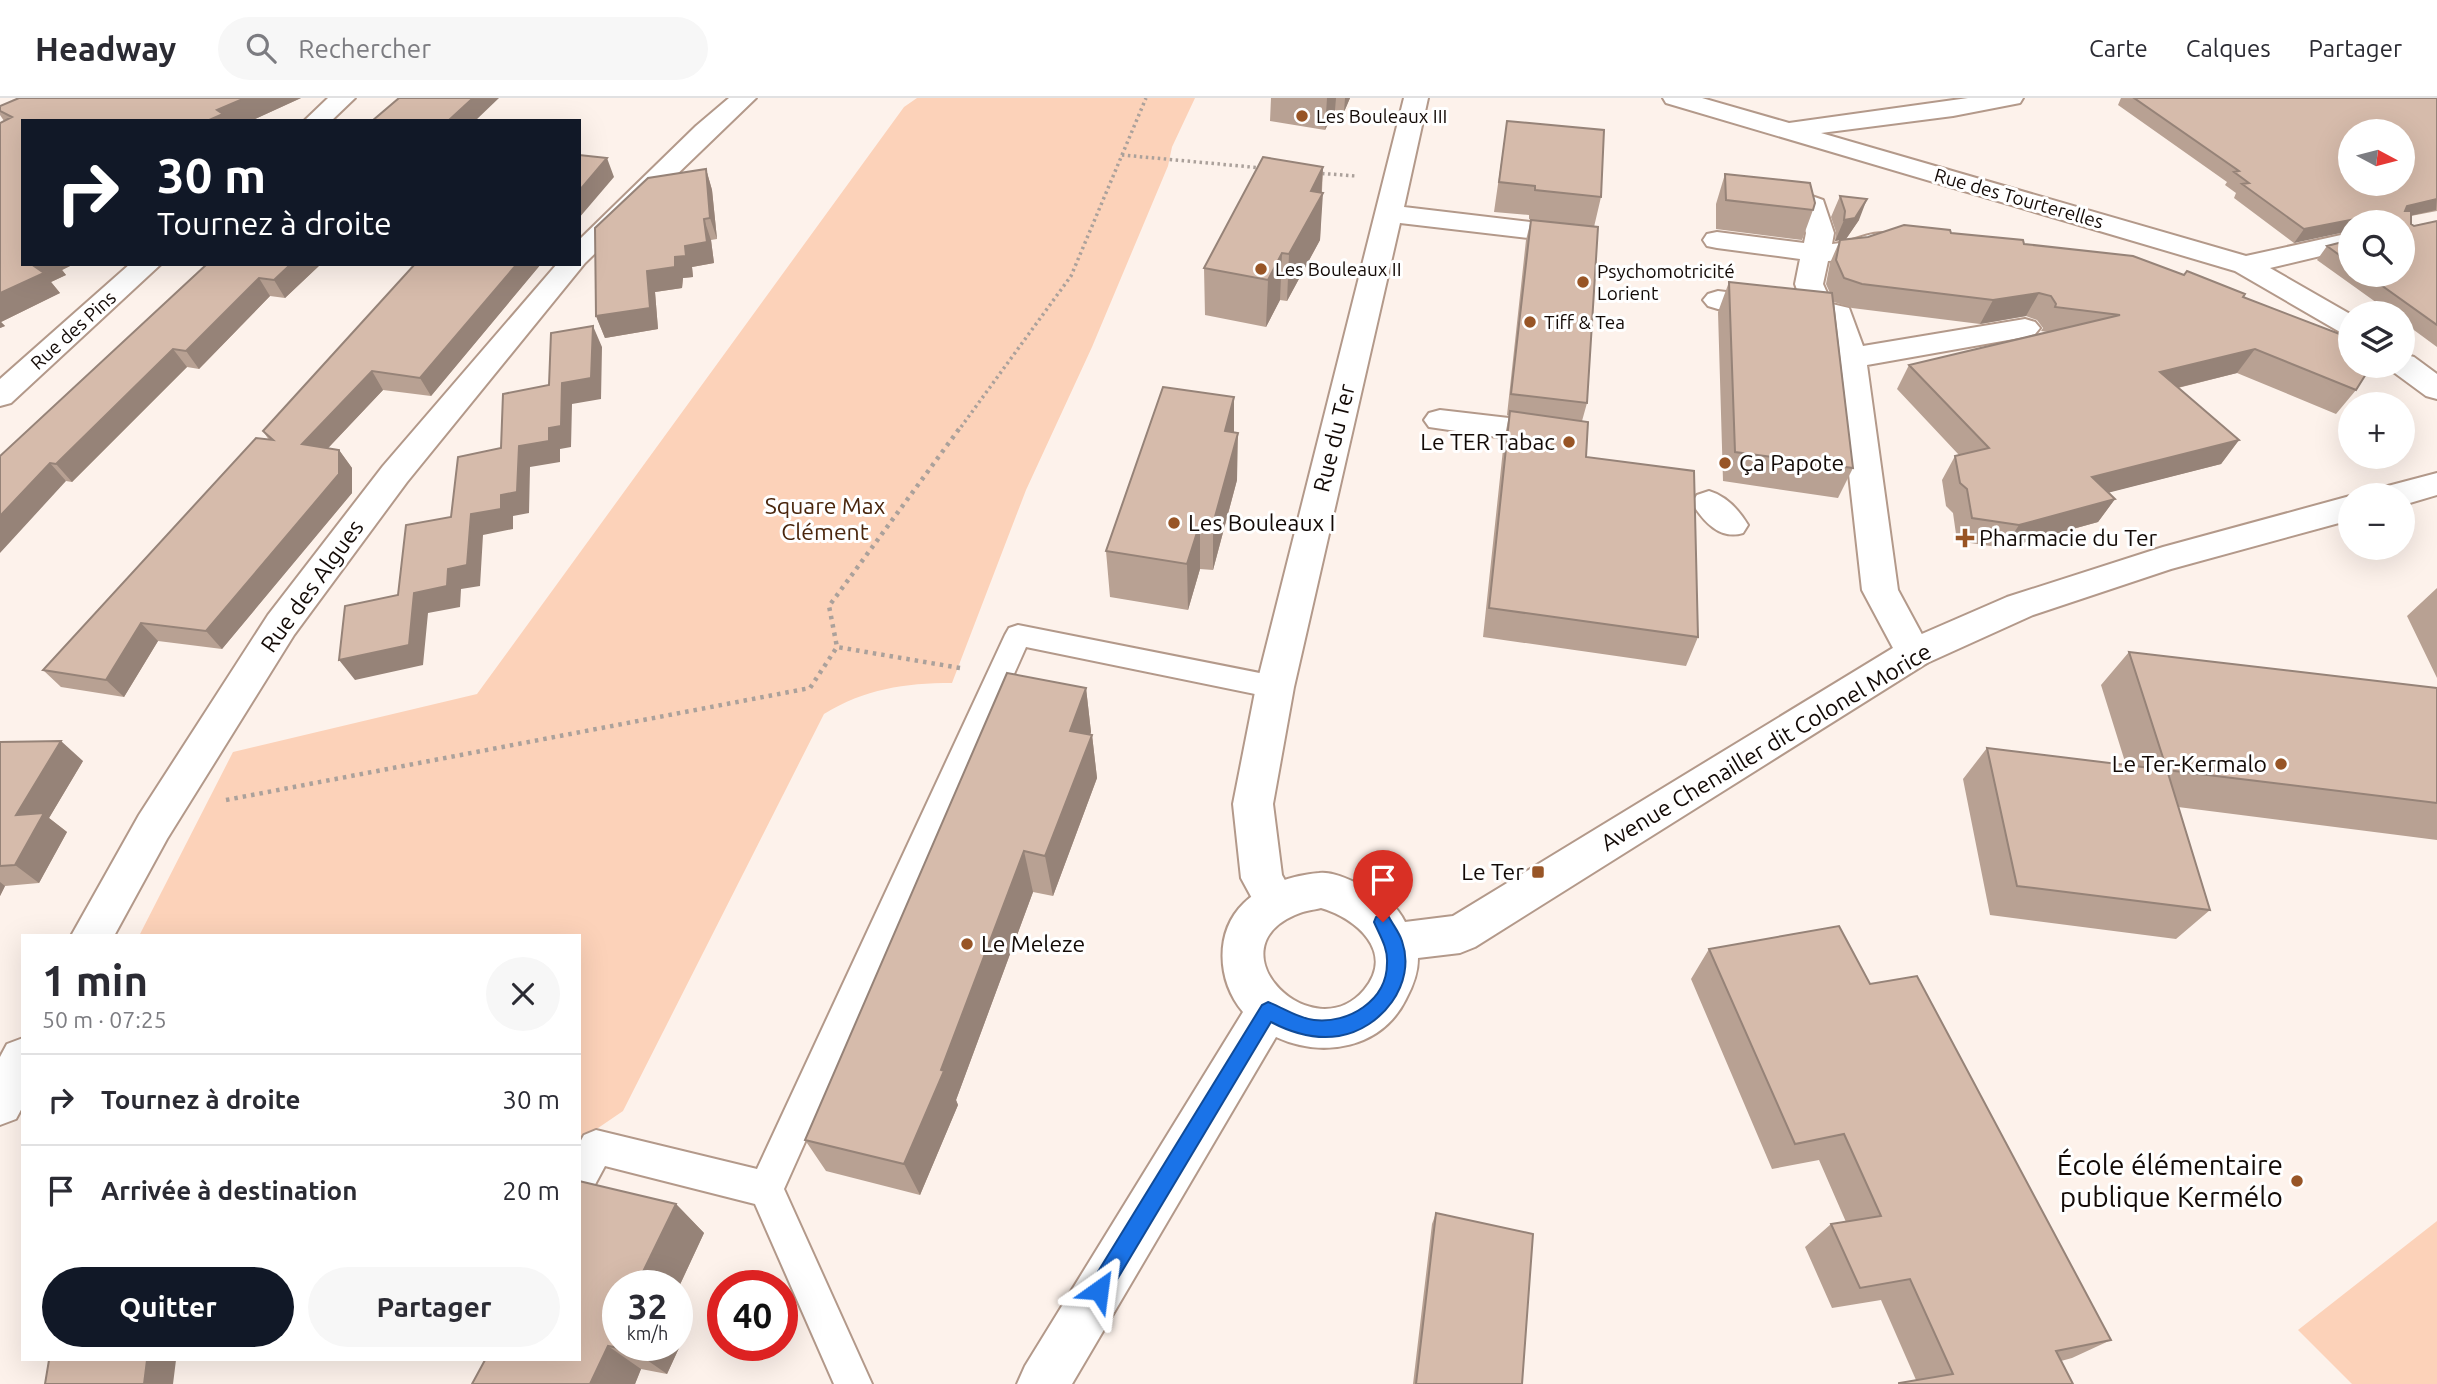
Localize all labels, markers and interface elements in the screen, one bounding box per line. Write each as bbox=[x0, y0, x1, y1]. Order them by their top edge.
search box bbox=[218, 17, 708, 80]
icon: search bbox=[242, 29, 280, 67]
text: Headway bbox=[35, 30, 176, 67]
text: Rechercher bbox=[298, 34, 431, 63]
text: Carte bbox=[2089, 35, 2148, 62]
text: Calques bbox=[2186, 35, 2271, 62]
text: Partager bbox=[2309, 35, 2402, 62]
place label: Les Bouleaux III bbox=[1316, 105, 1447, 127]
marker: Les Bouleaux III bbox=[1294, 108, 1310, 124]
north arrow bbox=[2338, 119, 2415, 196]
map controls bbox=[2338, 119, 2415, 560]
icon: right bbox=[42, 147, 133, 238]
text: 30 m bbox=[157, 147, 266, 202]
street label: Rue des Tourterelles bbox=[1932, 163, 2106, 233]
text: Tournez à droite bbox=[157, 205, 392, 241]
button: search bbox=[2338, 210, 2415, 287]
place label: Les Bouleaux II bbox=[1275, 258, 1402, 280]
place label: Psychomotricité Lorient bbox=[1597, 260, 1735, 304]
marker: Les Bouleaux II bbox=[1253, 261, 1269, 277]
marker: Psychomotricité Lorient bbox=[1575, 274, 1591, 290]
street label: Rue des Pins bbox=[26, 286, 120, 374]
button: layers bbox=[2338, 301, 2415, 378]
place label: Tiff & Tea bbox=[1544, 311, 1625, 333]
marker: Tiff & Tea bbox=[1522, 314, 1538, 330]
street label: Rue du Ter bbox=[1308, 381, 1359, 494]
button: + bbox=[2338, 392, 2415, 469]
place label: Le TER Tabac bbox=[1420, 429, 1555, 454]
marker: Le TER Tabac bbox=[1561, 434, 1577, 450]
place label: Ça Papote bbox=[1739, 450, 1844, 475]
marker: Ça Papote bbox=[1717, 455, 1733, 471]
button: − bbox=[2338, 483, 2415, 560]
park label: Square Max Clément bbox=[765, 493, 886, 544]
place label: Les Bouleaux I bbox=[1188, 510, 1335, 535]
street label: Rue des Algues bbox=[255, 515, 368, 656]
marker: Les Bouleaux I bbox=[1166, 515, 1182, 531]
place label: Pharmacie du Ter bbox=[1979, 525, 2158, 550]
marker: Pharmacie du Ter bbox=[1957, 530, 1973, 546]
street label: Avenue Chenailler dit Colonel Morice bbox=[1596, 638, 1935, 855]
place label: Le Ter-Kermalo bbox=[2112, 751, 2267, 776]
marker: Le Ter-Kermalo bbox=[2273, 756, 2289, 772]
pin bbox=[1353, 850, 1413, 922]
place label: Le Ter bbox=[1461, 859, 1524, 884]
icon: arrive bbox=[1364, 861, 1402, 899]
marker: Le Ter bbox=[1530, 864, 1546, 880]
place label: Le Meleze bbox=[981, 931, 1085, 956]
marker: Le Meleze bbox=[959, 936, 975, 952]
text: 1 min bbox=[42, 957, 148, 1004]
button: close bbox=[486, 957, 560, 1031]
text: 50 m · 07:25 bbox=[42, 1007, 167, 1032]
icon: right bbox=[42, 1081, 80, 1119]
text: Tournez à droite bbox=[101, 1085, 300, 1114]
text: 30 m bbox=[502, 1085, 560, 1114]
place label: École élémentaire publique Kermélo bbox=[2057, 1148, 2283, 1212]
icon: arrive bbox=[42, 1172, 80, 1210]
marker: École élémentaire publique Kermélo bbox=[2289, 1173, 2305, 1189]
text: Arrivée à destination bbox=[101, 1176, 357, 1205]
text: 20 m bbox=[502, 1176, 560, 1205]
position arrow bbox=[1062, 1253, 1136, 1327]
button: Quitter bbox=[42, 1267, 294, 1347]
button: Partager bbox=[308, 1267, 560, 1347]
speed limit sign: 40 bbox=[707, 1270, 798, 1361]
text: 32 bbox=[628, 1286, 667, 1326]
text: km/h bbox=[627, 1323, 668, 1343]

